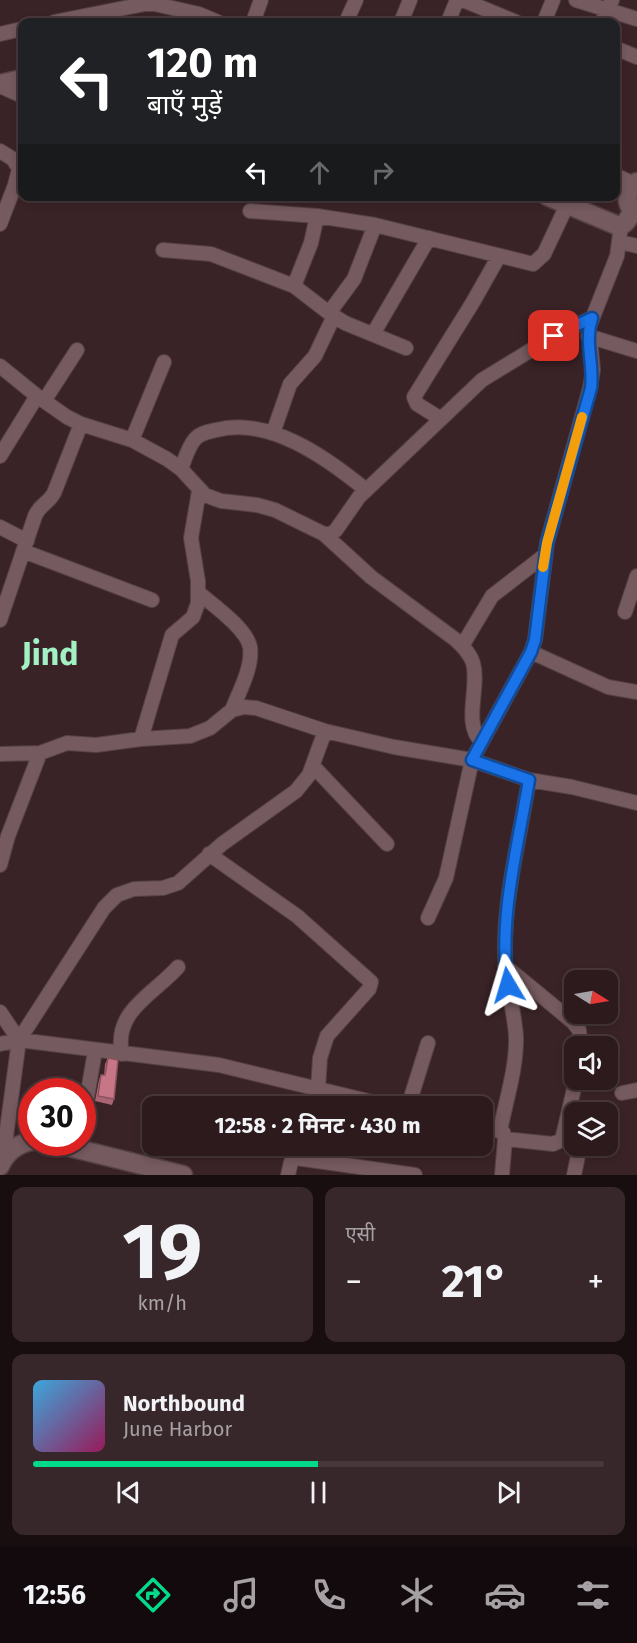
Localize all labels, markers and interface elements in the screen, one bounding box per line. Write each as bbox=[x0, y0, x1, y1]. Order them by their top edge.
text: 120 m bbox=[147, 38, 258, 88]
icon: left bbox=[48, 42, 126, 120]
text: बाएँ मुड़ें bbox=[147, 89, 222, 121]
icon: left bbox=[240, 156, 273, 189]
icon: ahead bbox=[303, 156, 336, 189]
icon: right bbox=[366, 156, 399, 189]
pin bbox=[528, 310, 579, 361]
icon: arrive bbox=[537, 319, 570, 352]
district label: Jind bbox=[21, 635, 78, 673]
position arrow bbox=[476, 953, 540, 1017]
north arrow bbox=[564, 970, 618, 1024]
map controls bbox=[564, 970, 618, 1156]
button: sound bbox=[564, 1036, 618, 1090]
speed limit sign: 30 bbox=[18, 1078, 96, 1156]
button: layers bbox=[564, 1102, 618, 1156]
text: 12:58 · 2 मिनट · 430 m bbox=[215, 1112, 421, 1139]
text: 19 bbox=[122, 1205, 202, 1299]
text: एसी bbox=[346, 1222, 375, 1246]
text: 21° bbox=[441, 1255, 508, 1309]
text: − bbox=[346, 1262, 362, 1302]
text: + bbox=[588, 1262, 604, 1302]
text: km/h bbox=[138, 1291, 187, 1315]
text: Northbound bbox=[123, 1390, 245, 1417]
text: June Harbor bbox=[123, 1417, 232, 1441]
icon: previous bbox=[112, 1476, 145, 1509]
icon: pause bbox=[302, 1476, 335, 1509]
icon: next bbox=[492, 1476, 525, 1509]
icon: directions bbox=[132, 1574, 174, 1616]
icon: music bbox=[220, 1574, 262, 1616]
icon: phone bbox=[308, 1574, 350, 1616]
icon: climate bbox=[396, 1574, 438, 1616]
icon: car bbox=[484, 1574, 526, 1616]
icon: filters bbox=[572, 1574, 614, 1616]
text: 12:56 bbox=[23, 1579, 86, 1611]

